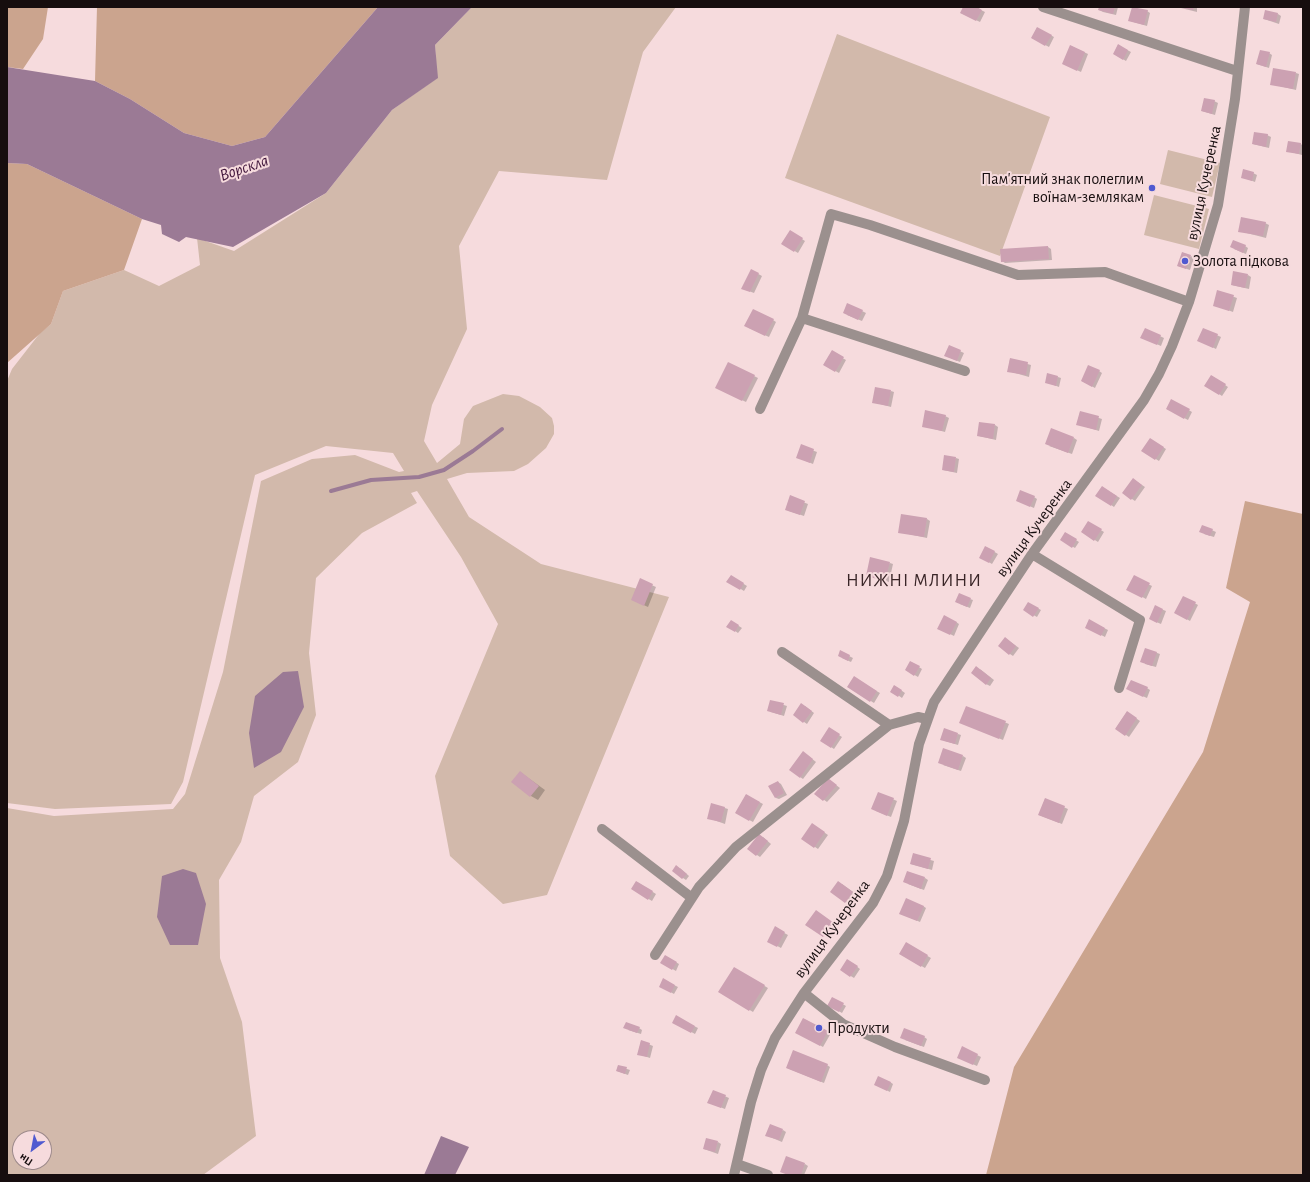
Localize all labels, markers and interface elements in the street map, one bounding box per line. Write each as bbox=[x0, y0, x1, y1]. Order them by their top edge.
street label: вулиця Кучеренка bbox=[1182, 124, 1226, 242]
water label: Ворскла bbox=[217, 150, 271, 186]
place label: Пам'ятний знак полеглим воїнам-землякам bbox=[981, 169, 1144, 207]
marker: Пам'ятний знак полеглим воїнам-землякам bbox=[1147, 183, 1157, 193]
place label: Золота підкова bbox=[1193, 251, 1289, 271]
marker: Золота підкова bbox=[1180, 256, 1190, 266]
street label: вулиця Кучеренка bbox=[992, 475, 1076, 581]
district label: НИЖНІ МЛИНИ bbox=[846, 570, 982, 592]
street label: вулиця Кучеренка bbox=[790, 876, 874, 982]
place label: Продукти bbox=[827, 1018, 890, 1038]
marker: Продукти bbox=[814, 1023, 824, 1033]
north arrow bbox=[12, 1130, 52, 1170]
text: Пн bbox=[17, 1152, 35, 1168]

